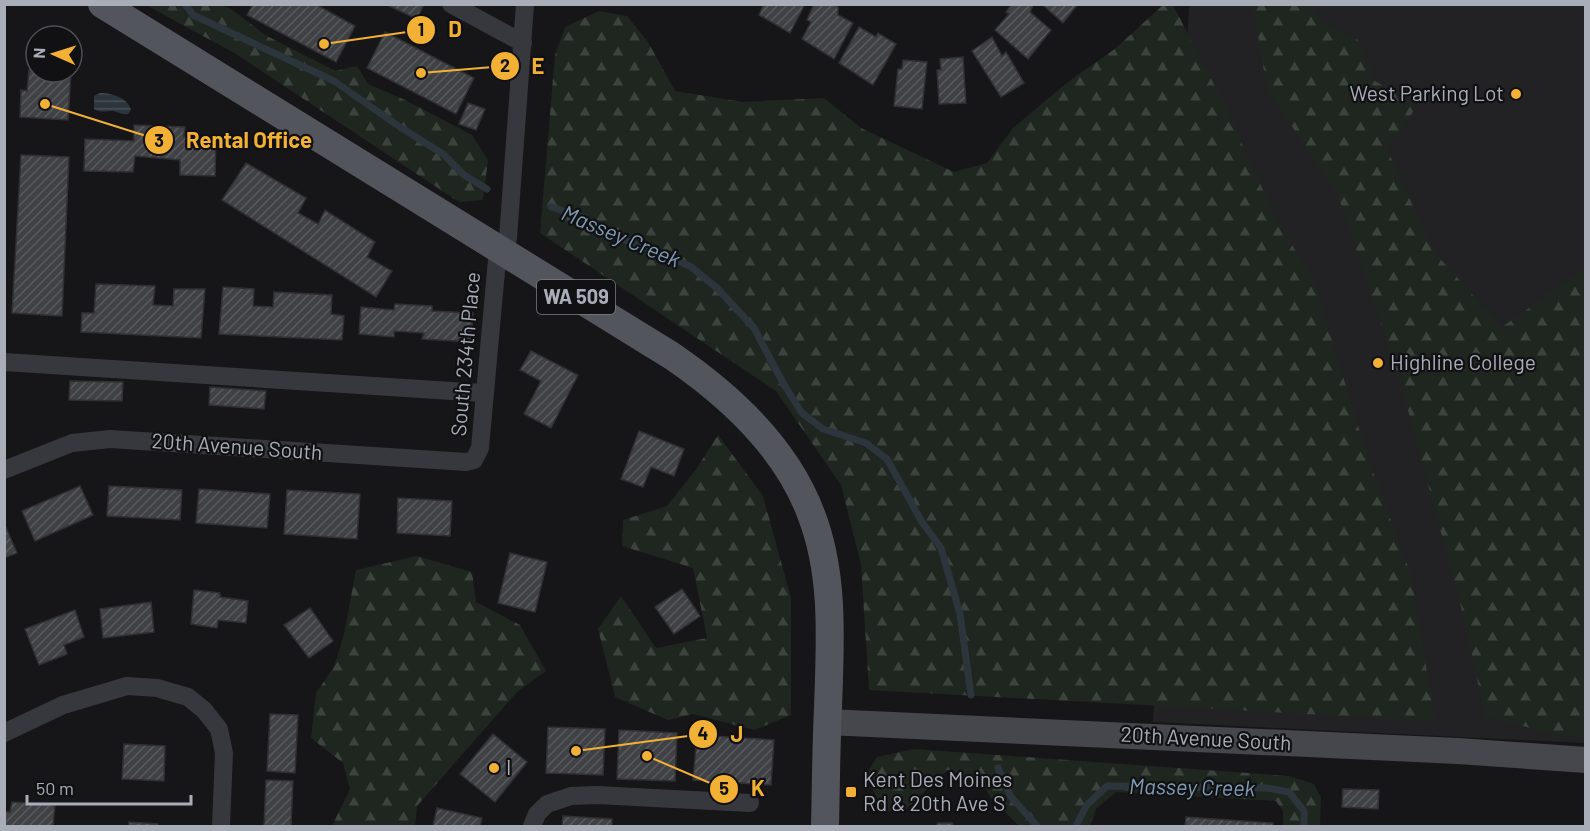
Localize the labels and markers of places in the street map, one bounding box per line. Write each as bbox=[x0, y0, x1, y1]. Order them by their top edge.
callout: D bbox=[406, 10, 474, 50]
callout: E bbox=[490, 46, 557, 86]
place label: West Parking Lot bbox=[1349, 80, 1504, 105]
marker: West Parking Lot bbox=[1509, 87, 1523, 101]
callout: Rental Office bbox=[144, 120, 324, 160]
place label: Highline College bbox=[1390, 349, 1536, 374]
marker: Highline College bbox=[1371, 356, 1385, 370]
callout: J bbox=[688, 714, 755, 754]
place label: I bbox=[506, 754, 511, 779]
marker: I bbox=[487, 761, 501, 775]
place label: Kent Des Moines Rd & 20th Ave S bbox=[863, 766, 1012, 815]
callout: K bbox=[709, 769, 777, 809]
marker: Kent Des Moines Rd & 20th Ave S bbox=[844, 785, 858, 799]

